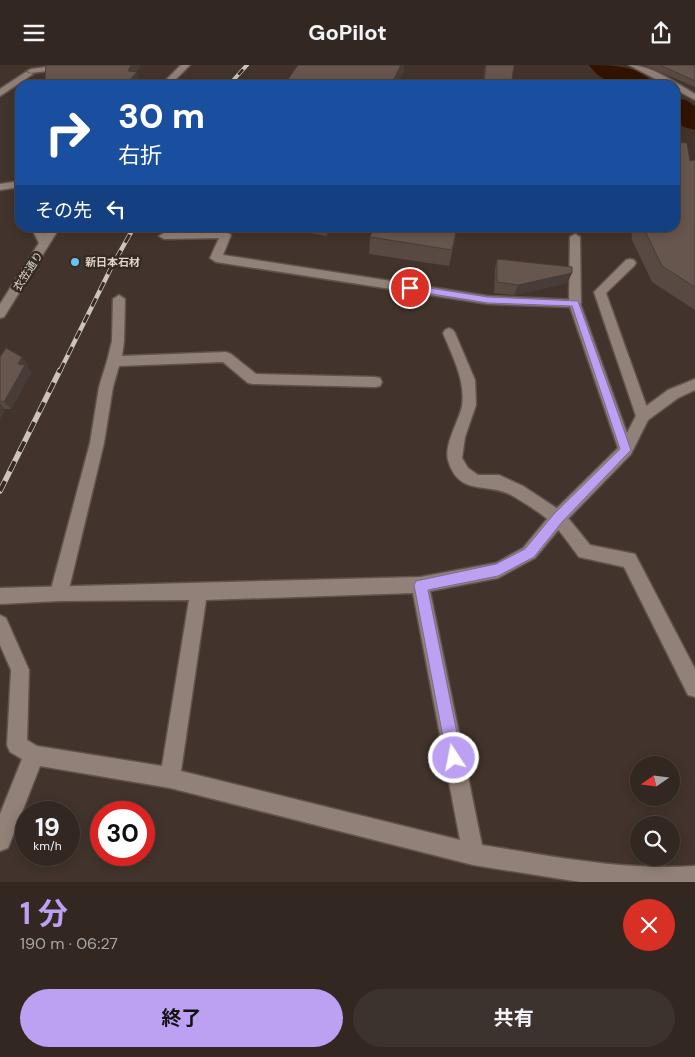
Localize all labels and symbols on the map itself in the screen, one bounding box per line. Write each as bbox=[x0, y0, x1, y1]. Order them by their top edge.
street label: 衣笠通り bbox=[10, 249, 46, 293]
place label: 新日本石材 bbox=[85, 255, 140, 269]
marker: 新日本石材 bbox=[69, 256, 81, 268]
pin bbox=[389, 267, 431, 309]
position arrow bbox=[427, 731, 479, 783]
north arrow bbox=[630, 756, 680, 806]
speed limit sign: 30 bbox=[90, 801, 155, 866]

